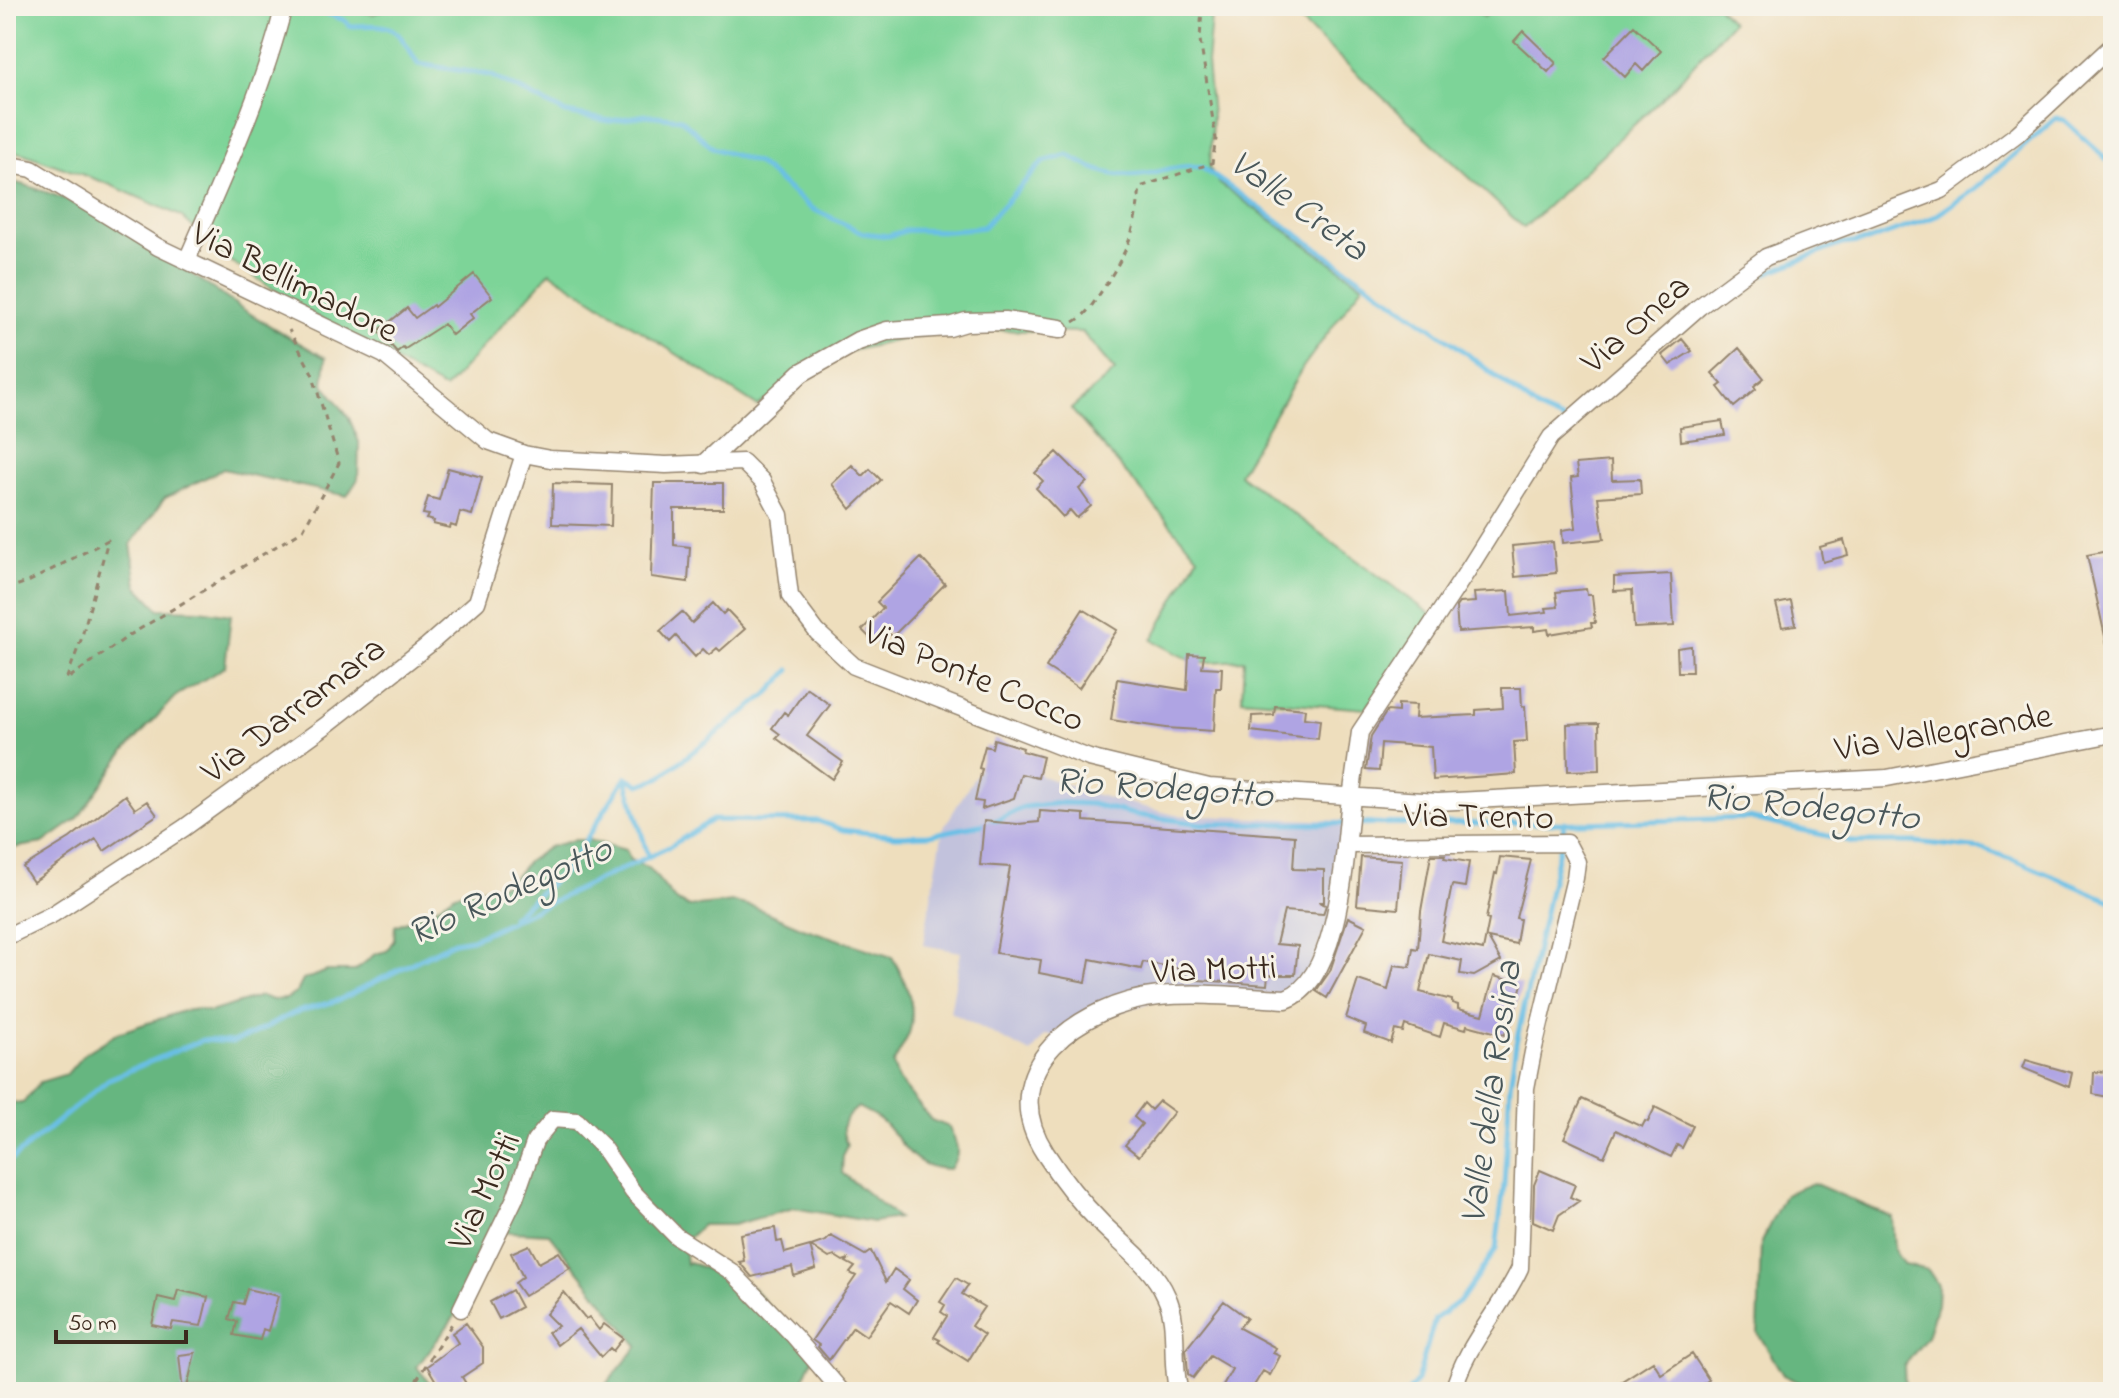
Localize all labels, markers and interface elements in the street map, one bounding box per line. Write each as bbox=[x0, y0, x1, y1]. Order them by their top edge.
water label: Valle Creta bbox=[1216, 137, 1379, 277]
street label: Via Bellimadore bbox=[180, 209, 408, 359]
street label: Via Onea bbox=[1570, 263, 1704, 389]
street label: Via Ponte Cocco bbox=[854, 607, 1092, 748]
street label: Via Darramara bbox=[190, 624, 398, 799]
street label: Via Vallegrande bbox=[1830, 691, 2057, 778]
water label: Rio Rodegotto bbox=[1053, 754, 1276, 826]
water label: Rio Rodegotto bbox=[1699, 770, 1923, 848]
street label: Via Trento bbox=[1402, 791, 1554, 846]
water label: Rio Rodegotto bbox=[399, 822, 623, 963]
street label: Via Motti bbox=[1150, 943, 1277, 1000]
water label: Valle della Rosina bbox=[1447, 957, 1539, 1228]
street label: Via Motti bbox=[435, 1124, 536, 1261]
scale bar bbox=[56, 1294, 186, 1344]
text: 50 m bbox=[68, 1307, 117, 1342]

